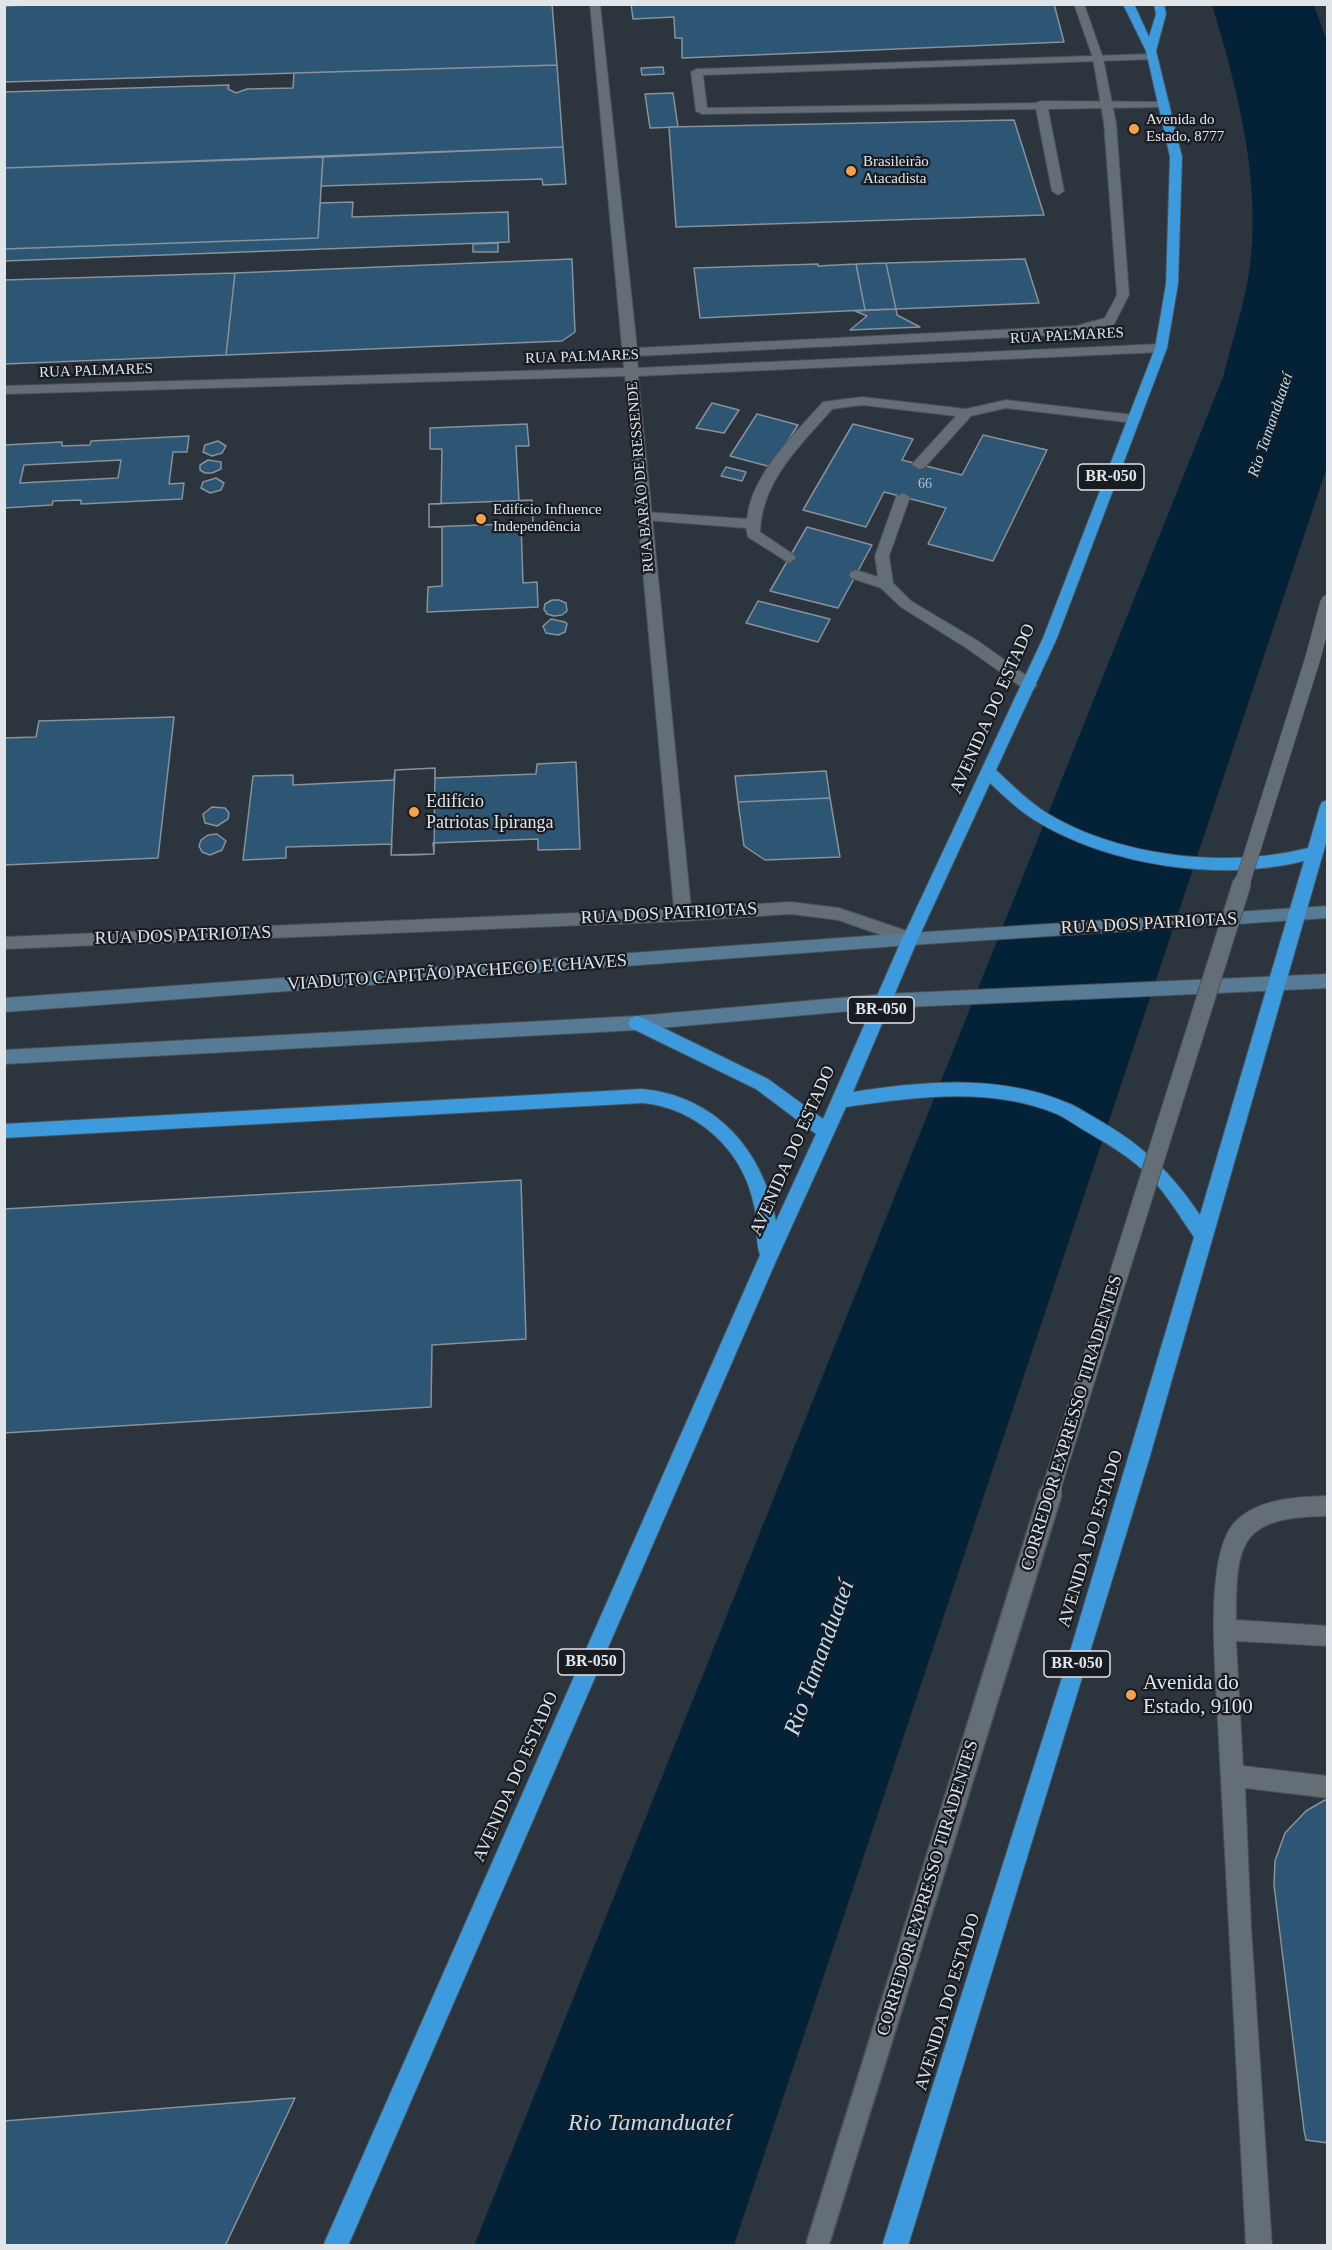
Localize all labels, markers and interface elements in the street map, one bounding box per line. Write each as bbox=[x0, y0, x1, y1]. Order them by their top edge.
place label: Avenida do Estado, 8777 bbox=[1146, 111, 1224, 146]
marker: Avenida do Estado, 8777 bbox=[1127, 122, 1141, 136]
place label: Brasileirão Atacadista bbox=[863, 153, 929, 188]
marker: Brasileirão Atacadista bbox=[844, 164, 858, 178]
street label: RUA PALMARES bbox=[1010, 324, 1124, 348]
street label: RUA PALMARES bbox=[525, 346, 639, 368]
street label: RUA PALMARES bbox=[39, 360, 153, 382]
water label: Rio Tamanduateí bbox=[1244, 370, 1298, 480]
street label: RUA BARÃO DE RESSENDE bbox=[624, 381, 658, 573]
road number: BR-050 bbox=[1078, 464, 1144, 490]
house number: 66 bbox=[918, 476, 932, 492]
place label: Edifício Influence Independência bbox=[493, 501, 602, 536]
marker: Edifício Influence Independência bbox=[474, 512, 488, 526]
street label: AVENIDA DO ESTADO bbox=[946, 620, 1040, 798]
place label: Edifício Patriotas Ipiranga bbox=[426, 791, 553, 834]
marker: Edifício Patriotas Ipiranga bbox=[407, 805, 421, 819]
street label: RUA DOS PATRIOTAS bbox=[580, 899, 758, 929]
street label: RUA DOS PATRIOTAS bbox=[1060, 909, 1238, 939]
street label: RUA DOS PATRIOTAS bbox=[94, 922, 272, 950]
street label: VIADUTO CAPITÃO PACHECO E CHAVES bbox=[286, 950, 628, 996]
road number: BR-050 bbox=[848, 997, 914, 1023]
street label: AVENIDA DO ESTADO bbox=[746, 1062, 840, 1240]
street label: CORREDOR EXPRESSO TIRADENTES bbox=[1017, 1273, 1127, 1573]
street label: AVENIDA DO ESTADO bbox=[1054, 1448, 1128, 1630]
water label: Rio Tamanduateí bbox=[778, 1576, 862, 1740]
road number: BR-050 bbox=[558, 1649, 624, 1675]
road number: BR-050 bbox=[1044, 1651, 1110, 1677]
place label: Avenida do Estado, 9100 bbox=[1143, 1670, 1253, 1720]
street label: AVENIDA DO ESTADO bbox=[469, 1688, 563, 1866]
marker: Avenida do Estado, 9100 bbox=[1124, 1688, 1138, 1702]
street label: CORREDOR EXPRESSO TIRADENTES bbox=[873, 1738, 983, 2038]
street label: AVENIDA DO ESTADO bbox=[911, 1911, 985, 2093]
water label: Rio Tamanduateí bbox=[568, 2110, 732, 2138]

